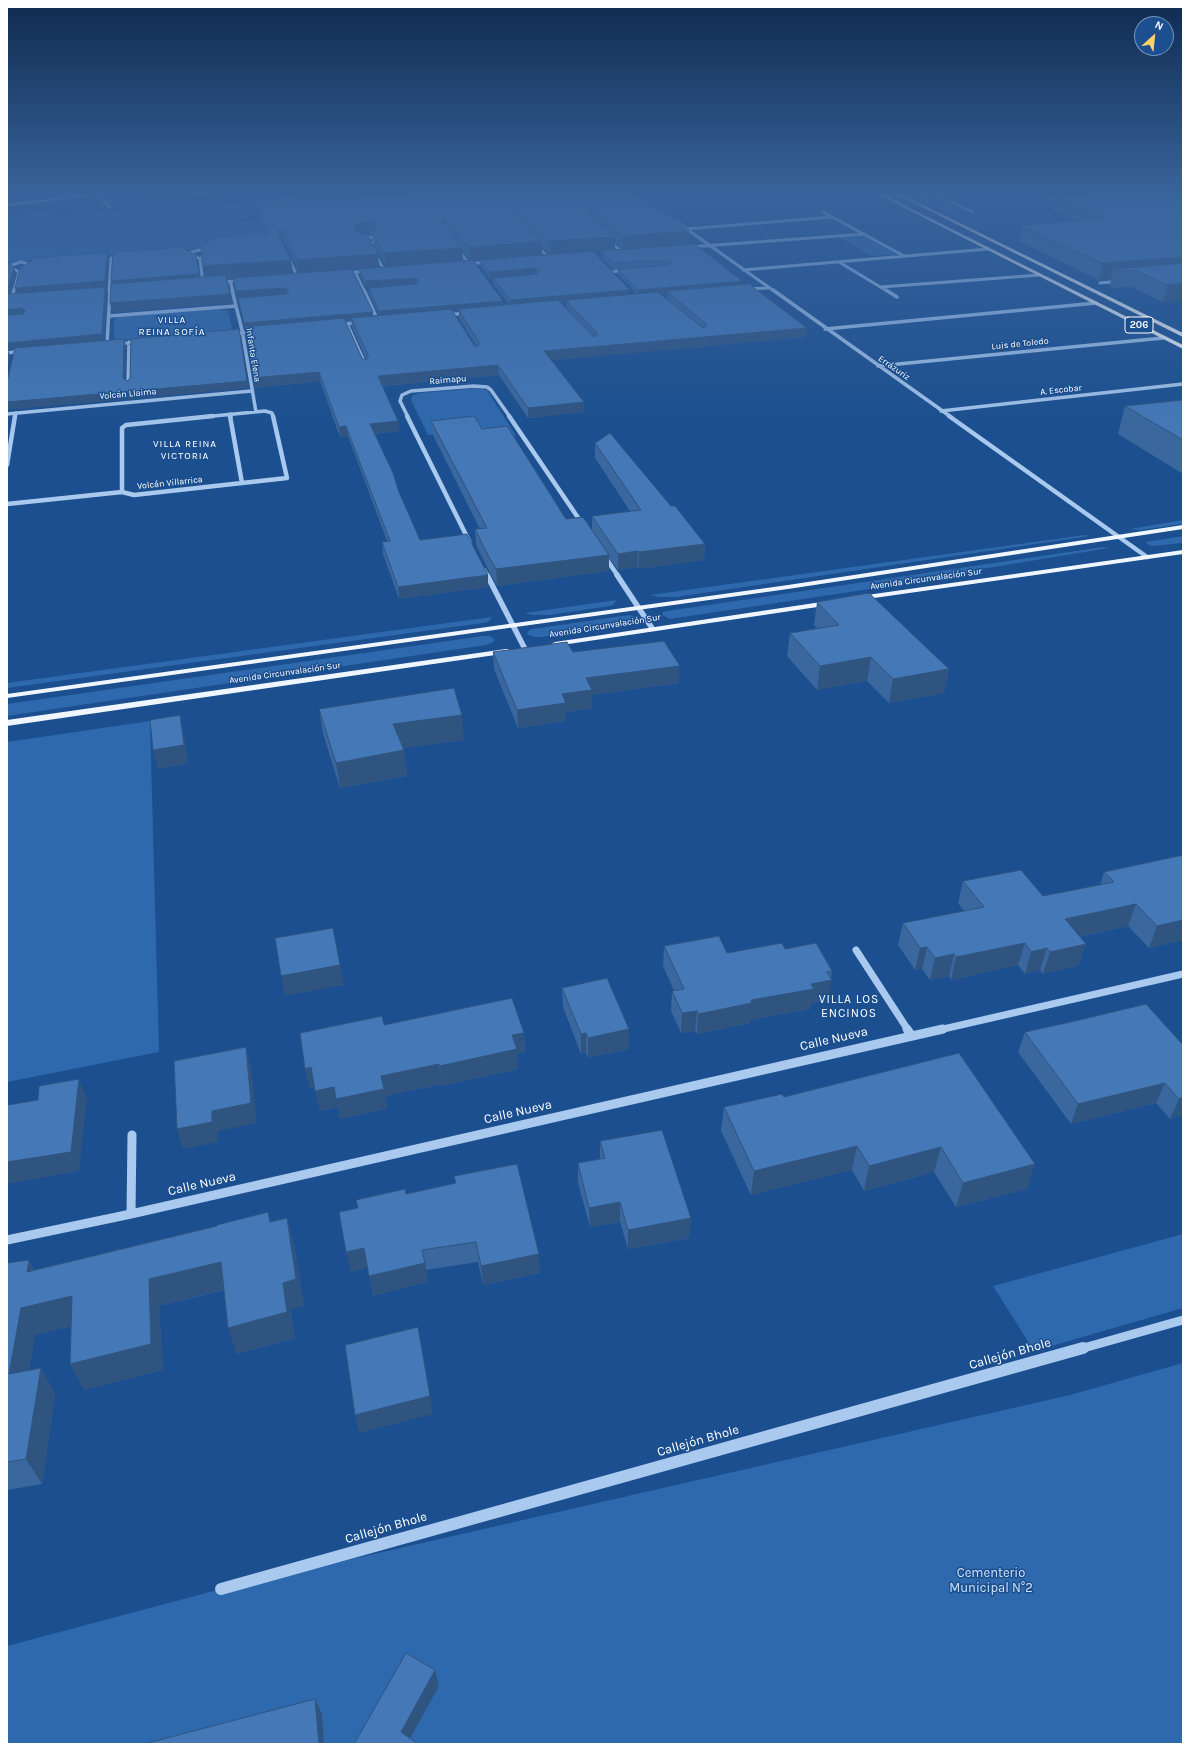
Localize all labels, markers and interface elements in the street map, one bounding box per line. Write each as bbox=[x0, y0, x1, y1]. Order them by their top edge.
north arrow bbox=[1134, 16, 1174, 56]
text: N bbox=[1153, 18, 1166, 33]
district label: VILLA REINA SOFÍA bbox=[139, 314, 205, 338]
road number: 206 bbox=[1125, 317, 1153, 333]
street label: Infanta Elena bbox=[243, 327, 263, 383]
street label: Luis de Toledo bbox=[991, 336, 1049, 352]
street label: Errázuriz bbox=[876, 353, 912, 383]
street label: Raimapu bbox=[429, 373, 467, 387]
street label: A. Escobar bbox=[1040, 382, 1082, 398]
street label: Volcán Llaima bbox=[99, 386, 157, 402]
district label: VILLA REINA VICTORIA bbox=[153, 438, 217, 462]
street label: Volcán Villarrica bbox=[137, 474, 203, 492]
street label: Avenida Circunvalación Sur bbox=[870, 566, 982, 592]
street label: Avenida Circunvalación Sur bbox=[549, 612, 661, 640]
street label: Avenida Circunvalación Sur bbox=[229, 660, 341, 686]
district label: VILLA LOS ENCINOS bbox=[819, 993, 879, 1021]
street label: Calle Nueva bbox=[798, 1024, 870, 1054]
street label: Calle Nueva bbox=[482, 1097, 554, 1127]
street label: Calle Nueva bbox=[166, 1169, 238, 1199]
street label: Callejón Bhole bbox=[967, 1335, 1053, 1373]
street label: Callejón Bhole bbox=[655, 1422, 741, 1460]
street label: Callejón Bhole bbox=[343, 1509, 429, 1547]
park label: Cementerio Municipal N°2 bbox=[949, 1565, 1033, 1596]

